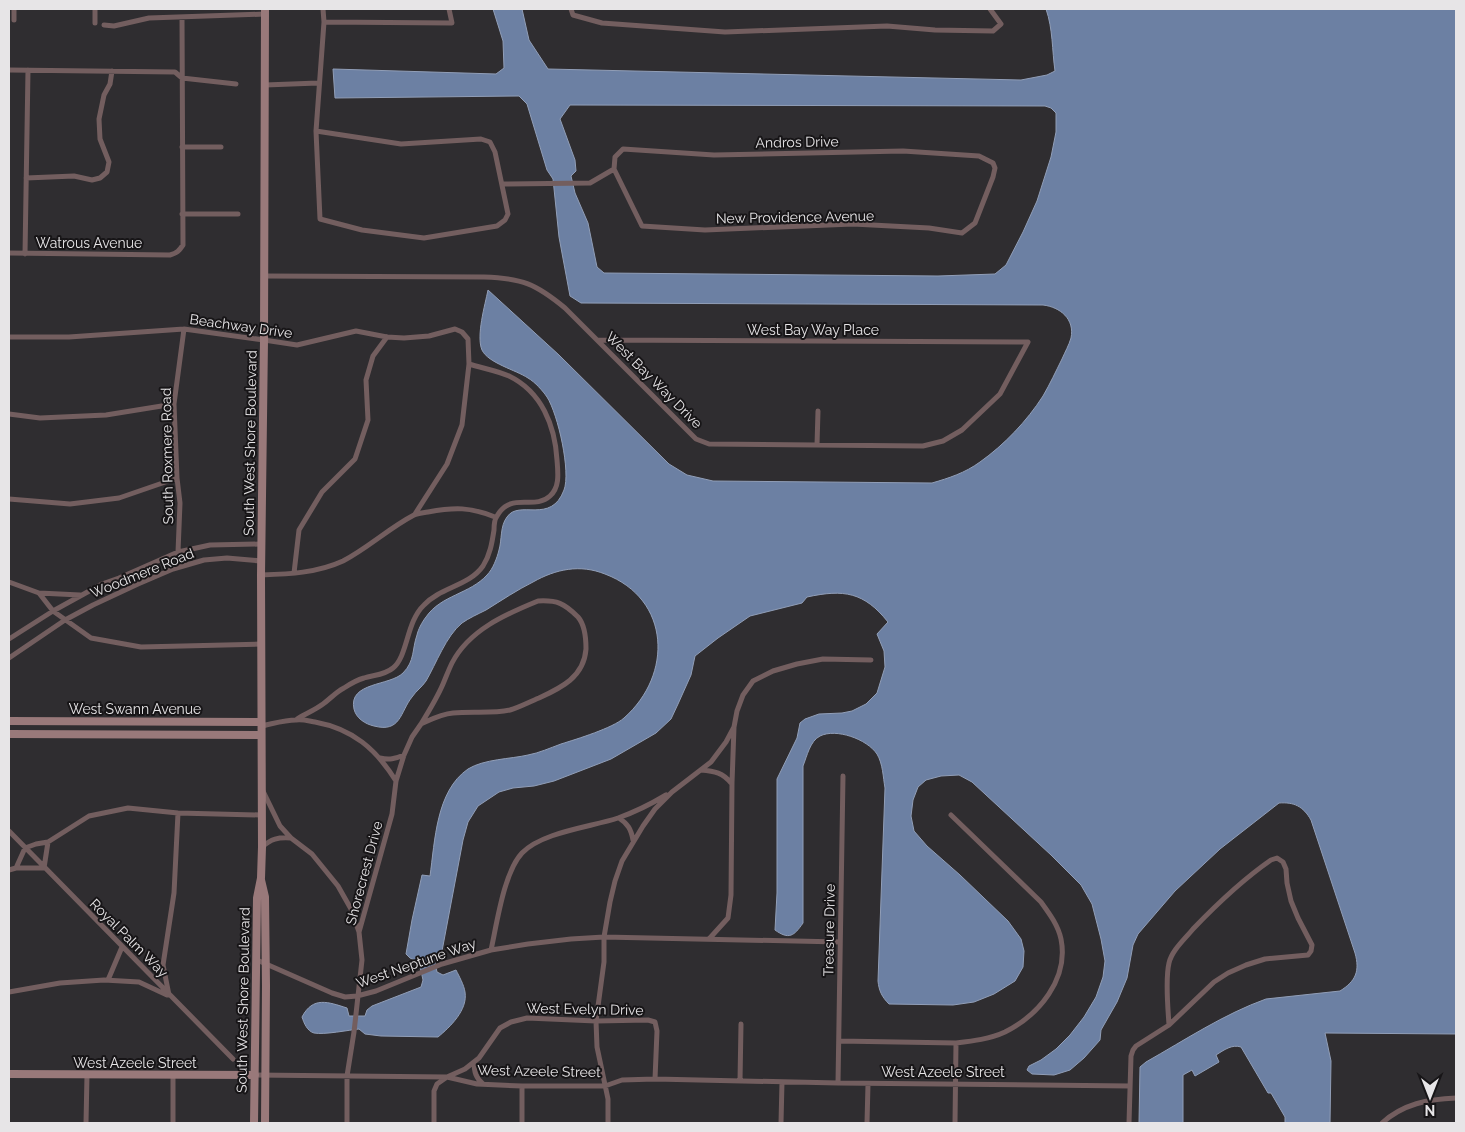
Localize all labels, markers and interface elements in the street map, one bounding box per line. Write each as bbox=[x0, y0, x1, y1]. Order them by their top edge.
street label: Andros Drive bbox=[755, 133, 839, 151]
street label: New Providence Avenue bbox=[716, 208, 874, 226]
street label: Watrous Avenue bbox=[36, 235, 142, 251]
street label: Beachway Drive bbox=[189, 311, 293, 341]
street label: West Bay Way Place bbox=[747, 322, 879, 338]
street label: West Bay Way Drive bbox=[603, 329, 705, 431]
street label: South West Shore Boulevard bbox=[240, 350, 260, 536]
street label: South Roxmere Road bbox=[158, 388, 176, 524]
street label: Woodmere Road bbox=[88, 545, 196, 601]
street label: West Swann Avenue bbox=[69, 701, 201, 717]
street label: Shorecrest Drive bbox=[342, 819, 386, 927]
street label: Treasure Drive bbox=[820, 883, 838, 977]
street label: Royal Palm Way bbox=[87, 896, 172, 981]
street label: South West Shore Boulevard bbox=[233, 907, 253, 1093]
street label: West Neptune Way bbox=[354, 935, 478, 991]
street label: West Evelyn Drive bbox=[526, 1000, 644, 1018]
street label: West Azeele Street bbox=[73, 1055, 197, 1071]
street label: West Azeele Street bbox=[477, 1062, 601, 1080]
street label: West Azeele Street bbox=[881, 1064, 1005, 1080]
north arrow bbox=[1405, 1072, 1455, 1122]
text: N bbox=[1425, 1102, 1435, 1118]

